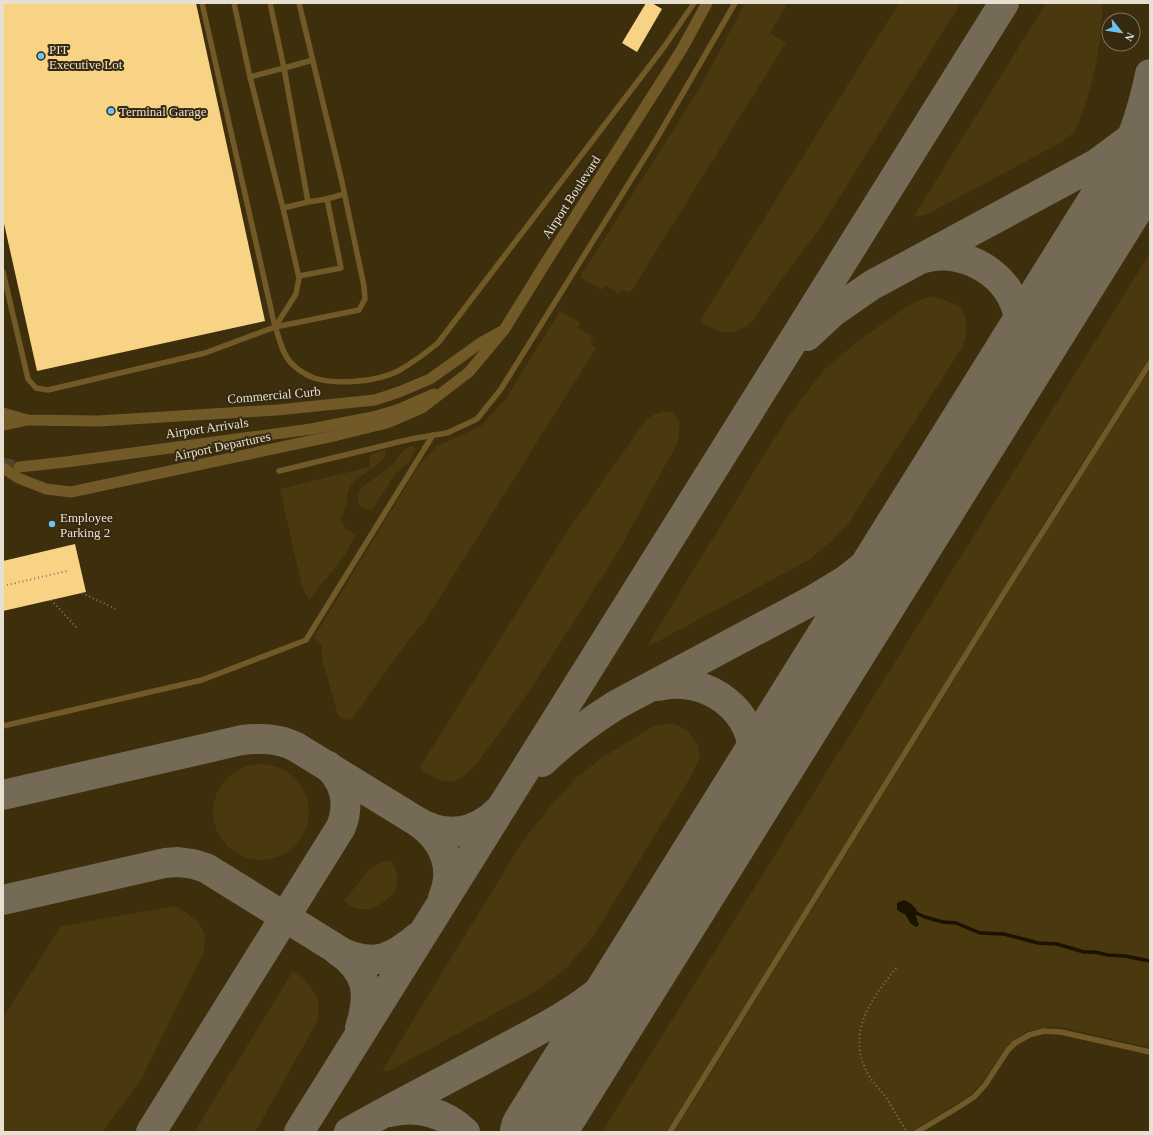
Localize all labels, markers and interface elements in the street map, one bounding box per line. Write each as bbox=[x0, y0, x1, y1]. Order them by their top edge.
north arrow bbox=[1101, 12, 1141, 52]
text: N bbox=[1122, 31, 1137, 43]
place label: PIT Executive Lot bbox=[49, 42, 123, 72]
marker: PIT Executive Lot bbox=[36, 51, 46, 61]
place label: Terminal Garage bbox=[119, 104, 207, 119]
marker: Terminal Garage bbox=[106, 106, 116, 116]
street label: Airport Boulevard bbox=[539, 152, 604, 241]
street label: Commercial Curb bbox=[227, 383, 321, 407]
street label: Airport Arrivals bbox=[165, 415, 249, 441]
street label: Airport Departures bbox=[172, 428, 272, 464]
place label: Employee Parking 2 bbox=[60, 510, 113, 540]
marker: Employee Parking 2 bbox=[47, 519, 57, 529]

